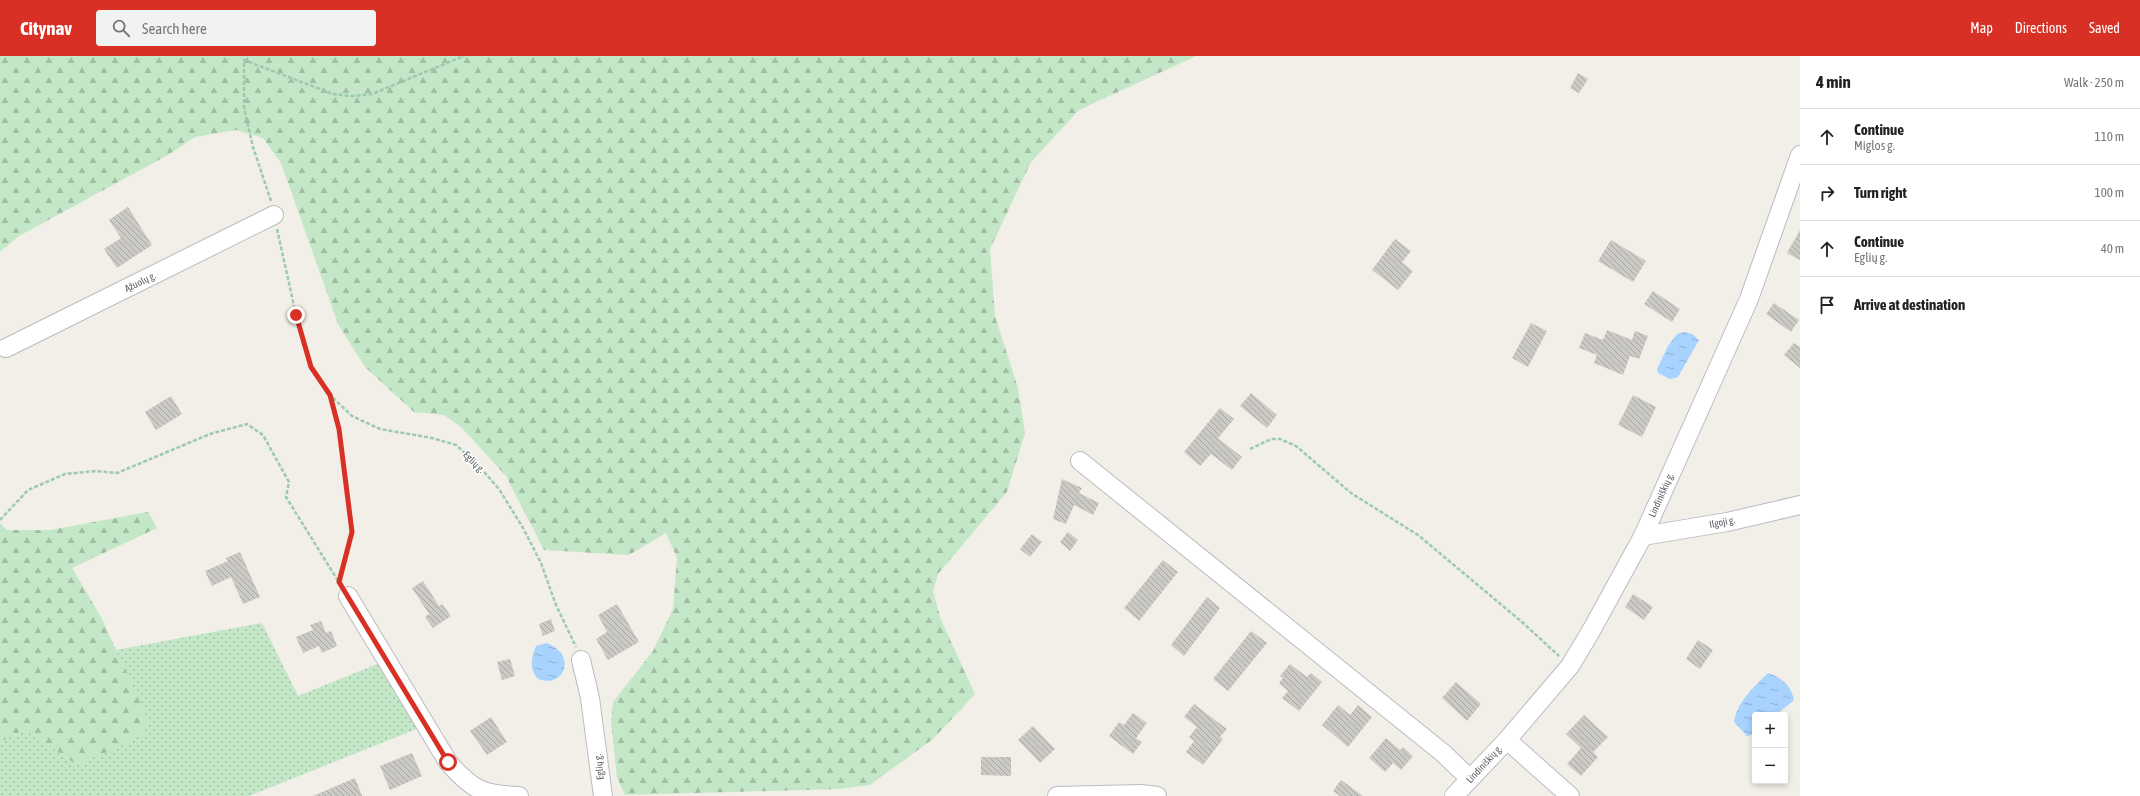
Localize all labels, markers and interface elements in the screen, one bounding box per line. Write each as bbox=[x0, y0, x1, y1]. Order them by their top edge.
search box bbox=[96, 10, 376, 46]
text: Citynav bbox=[20, 17, 72, 39]
icon: search bbox=[110, 17, 132, 39]
text: Search here bbox=[142, 20, 207, 37]
text: Map bbox=[1970, 20, 1993, 36]
text: Directions bbox=[2015, 20, 2067, 36]
text: Saved bbox=[2089, 20, 2120, 36]
text: 4 min bbox=[1816, 72, 1851, 92]
text: Walk · 250 m bbox=[2064, 75, 2124, 90]
text: Continue bbox=[1854, 121, 1904, 138]
icon: ahead bbox=[1816, 126, 1838, 148]
text: 110 m bbox=[2095, 129, 2124, 144]
text: Miglos g. bbox=[1854, 138, 1895, 153]
icon: right bbox=[1816, 182, 1838, 204]
text: Turn right bbox=[1854, 184, 1907, 201]
text: 100 m bbox=[2095, 185, 2124, 200]
text: Continue bbox=[1854, 233, 1904, 250]
icon: ahead bbox=[1816, 238, 1838, 260]
text: 40 m bbox=[2101, 241, 2124, 256]
text: Eglių g. bbox=[1854, 250, 1888, 265]
street label: Ąžuolų g. bbox=[123, 270, 157, 294]
icon: arrive bbox=[1816, 294, 1838, 316]
text: Arrive at destination bbox=[1854, 296, 1965, 313]
route end bbox=[287, 306, 305, 324]
street label: Eglių g. bbox=[461, 449, 487, 475]
street label: Lindiniškių g. bbox=[1646, 471, 1676, 519]
street label: Ilgoji g. bbox=[1708, 514, 1736, 530]
map controls bbox=[1752, 712, 1788, 784]
button: + bbox=[1752, 712, 1788, 748]
street label: Lindiniškių g. bbox=[1464, 743, 1504, 785]
button: − bbox=[1752, 748, 1788, 784]
route start bbox=[439, 753, 457, 771]
street label: Eglių g. bbox=[592, 753, 606, 780]

